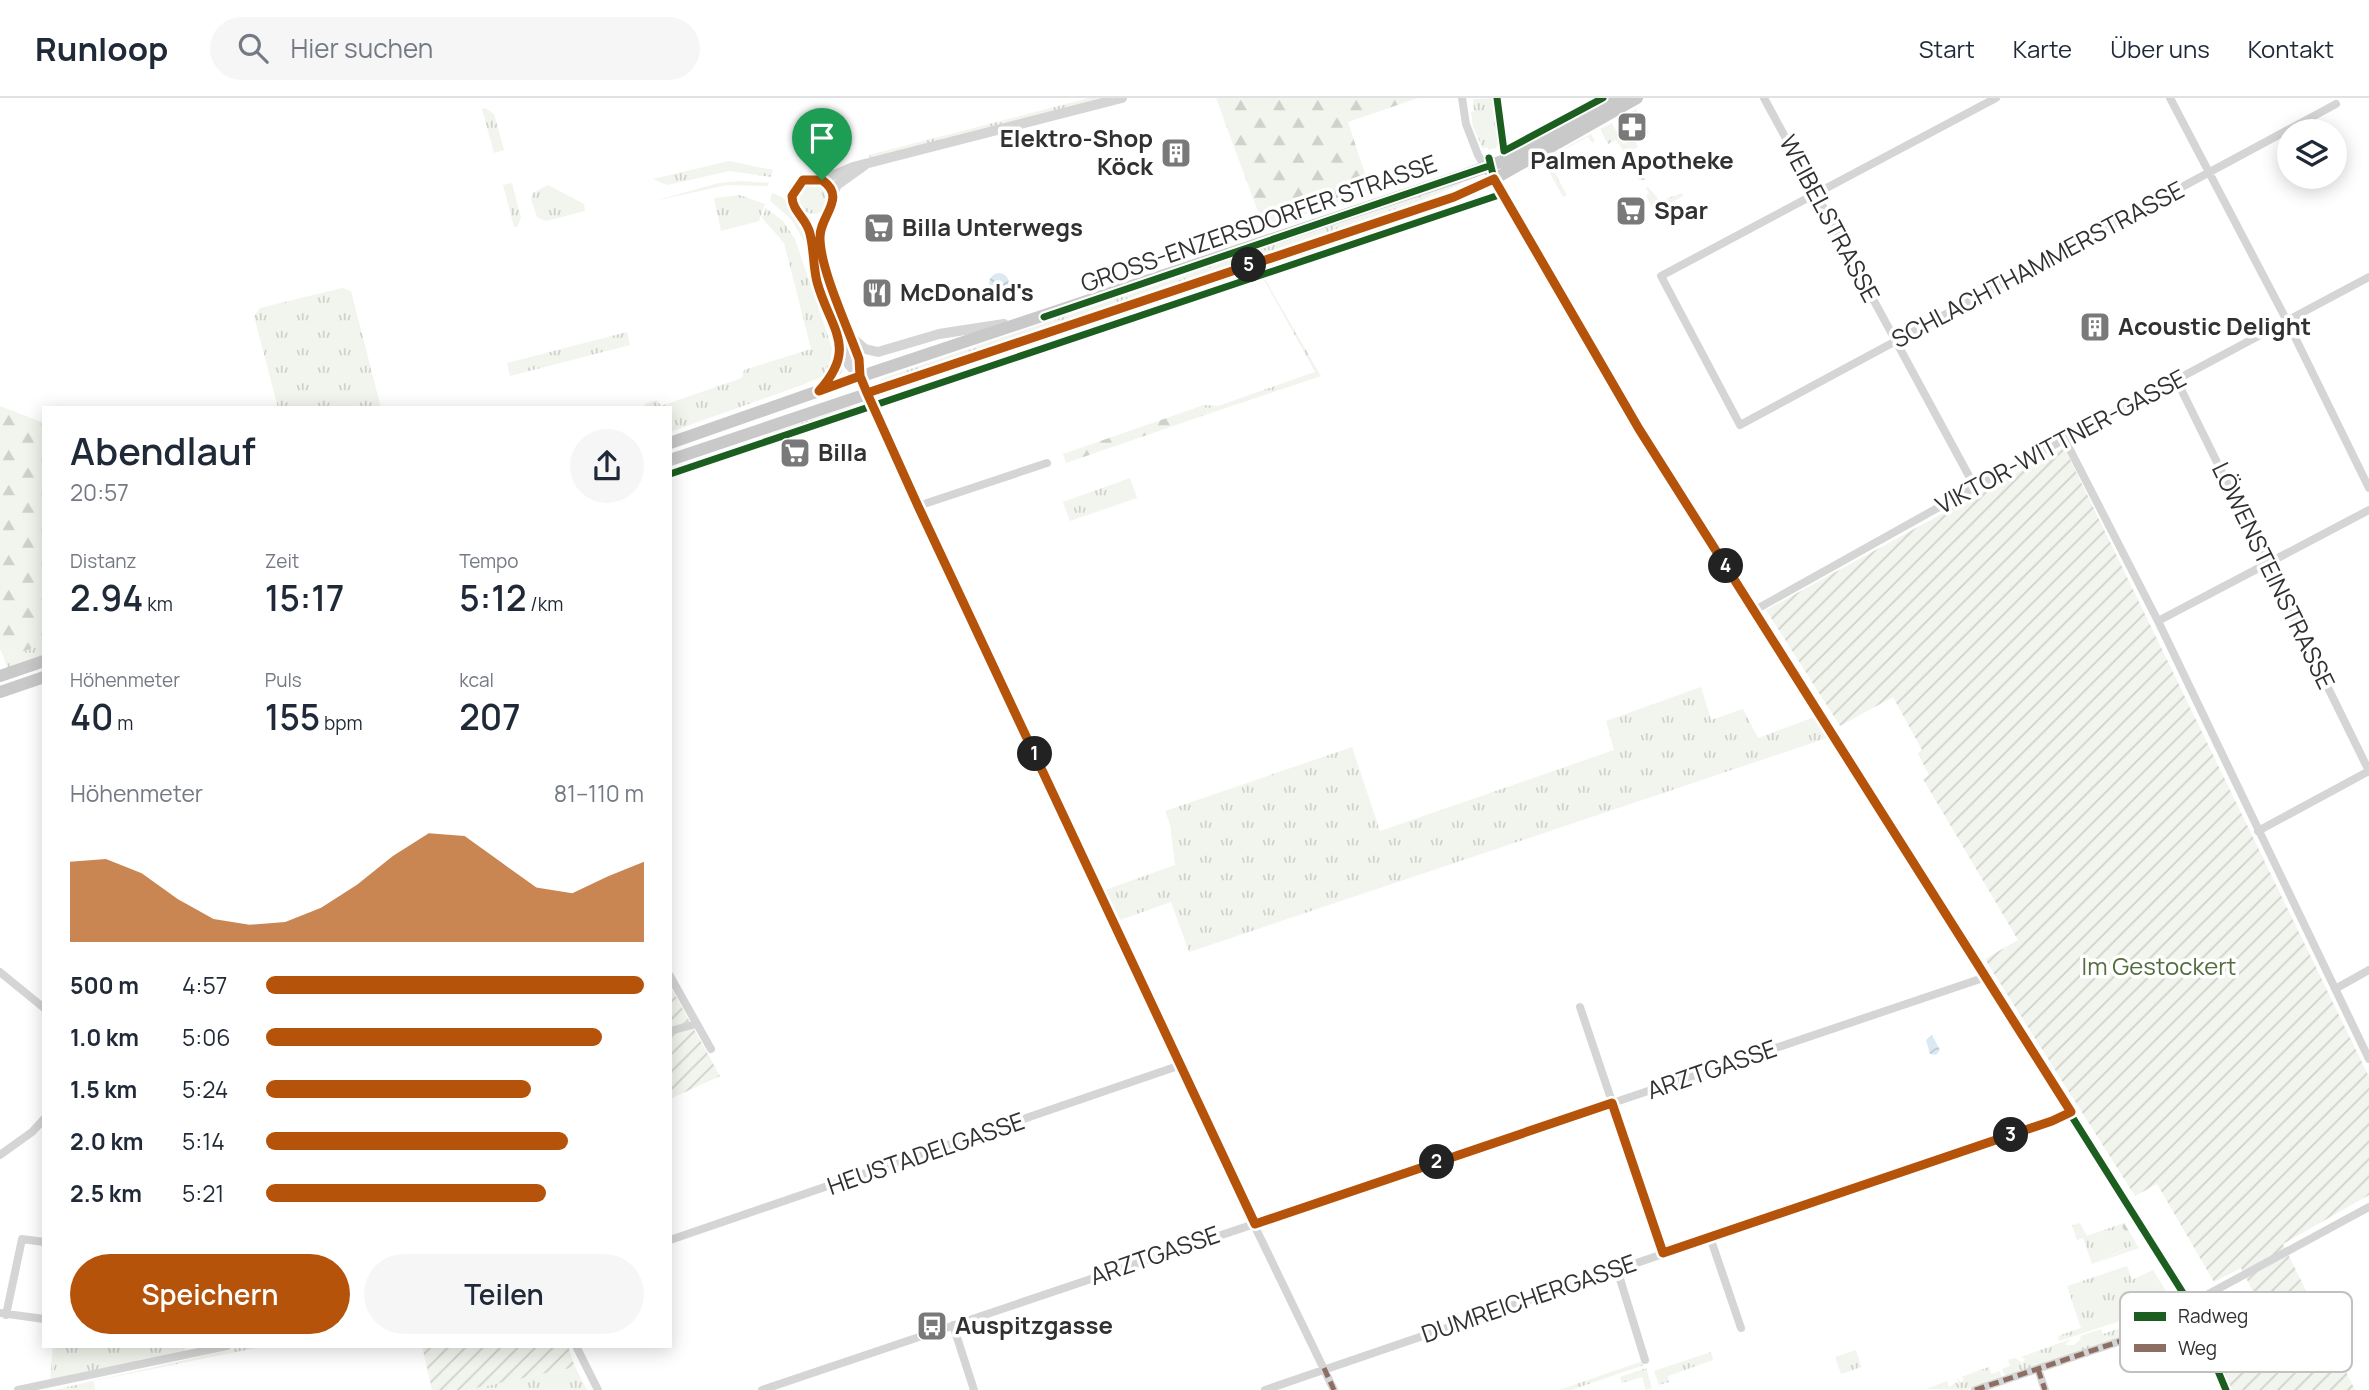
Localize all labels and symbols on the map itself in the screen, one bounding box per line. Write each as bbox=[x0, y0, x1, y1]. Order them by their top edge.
pin bbox=[792, 108, 852, 180]
pharmacy icon: Palmen Apotheke bbox=[1615, 110, 1649, 144]
place label: Elektro-Shop Köck bbox=[1000, 121, 1154, 182]
street label: WEIBELSTRASSE bbox=[1772, 129, 1888, 308]
building icon: Elektro-Shop Köck bbox=[1159, 136, 1193, 170]
place label: Palmen Apotheke bbox=[1530, 143, 1734, 176]
street label: GROSS-ENZERSDORFER STRASSE bbox=[1076, 146, 1441, 299]
street label: SCHLACHTHAMMERSTRASSE bbox=[1885, 172, 2189, 355]
place label: Spar bbox=[1654, 193, 1708, 226]
supermarket icon: Spar bbox=[1614, 194, 1648, 228]
place label: Billa Unterwegs bbox=[902, 210, 1083, 243]
supermarket icon: Billa Unterwegs bbox=[862, 211, 896, 245]
pin: 5 bbox=[1232, 248, 1266, 282]
place label: McDonald's bbox=[900, 275, 1034, 308]
restaurant icon: McDonald's bbox=[860, 276, 894, 310]
place label: Acoustic Delight bbox=[2118, 309, 2311, 342]
building icon: Acoustic Delight bbox=[2078, 310, 2112, 344]
street label: VIKTOR-WITTNER-GASSE bbox=[1929, 361, 2191, 521]
place label: Billa bbox=[818, 435, 867, 468]
supermarket icon: Billa bbox=[778, 436, 812, 470]
street label: LÖWENSTEINSTRASSE bbox=[2205, 456, 2344, 694]
pin: 4 bbox=[1708, 548, 1744, 584]
pin: 1 bbox=[1018, 736, 1052, 772]
park label: Im Gestockert bbox=[2082, 949, 2236, 982]
street label: ARZTGASSE bbox=[1642, 1031, 1781, 1106]
street label: HEUSTADELGASSE bbox=[823, 1103, 1028, 1202]
pin: 3 bbox=[1994, 1118, 2028, 1152]
pin: 2 bbox=[1420, 1144, 1454, 1180]
street label: ARZTGASSE bbox=[1085, 1217, 1224, 1292]
street label: DUMREICHERGASSE bbox=[1417, 1245, 1640, 1350]
legend bbox=[2120, 1292, 2352, 1372]
text: Radweg bbox=[2178, 1303, 2248, 1329]
place label: Auspitzgasse bbox=[955, 1308, 1113, 1341]
bus stop icon: Auspitzgasse bbox=[915, 1309, 949, 1343]
text: Weg bbox=[2178, 1335, 2217, 1361]

